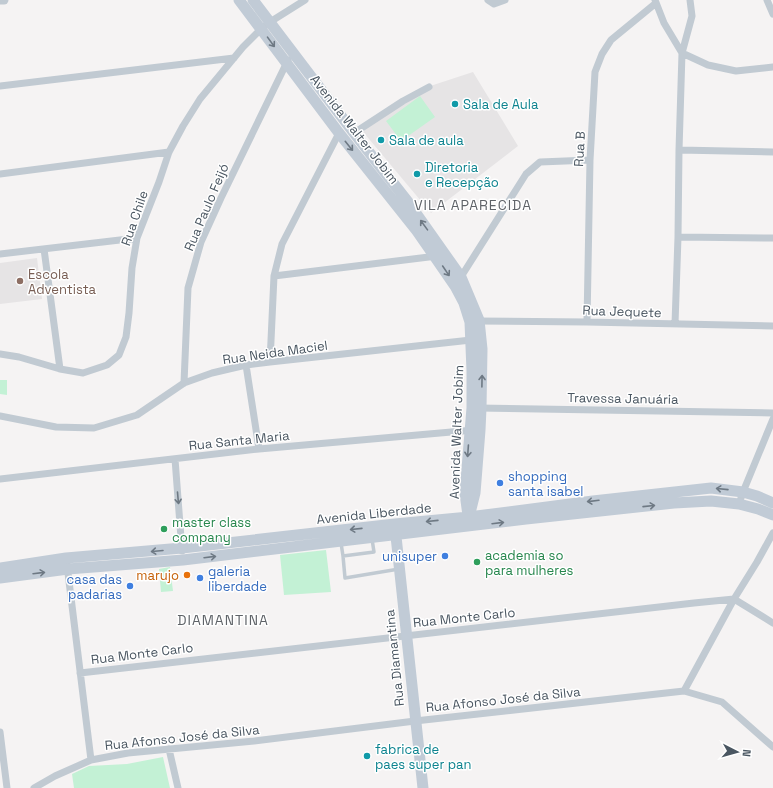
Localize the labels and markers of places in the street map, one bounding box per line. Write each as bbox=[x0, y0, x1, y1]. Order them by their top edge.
place label: Sala de Aula bbox=[463, 96, 539, 113]
marker: Sala de Aula bbox=[450, 99, 460, 109]
place label: Sala de aula bbox=[389, 132, 464, 149]
marker: Sala de aula bbox=[376, 135, 386, 145]
place label: Diretoria e Recepção bbox=[425, 159, 499, 191]
marker: Diretoria e Recepção bbox=[412, 169, 422, 179]
place label: Escola Adventista bbox=[28, 266, 97, 298]
marker: Escola Adventista bbox=[15, 276, 25, 286]
place label: shopping santa isabel bbox=[508, 468, 584, 500]
marker: shopping santa isabel bbox=[495, 478, 505, 488]
place label: master class company bbox=[172, 514, 251, 546]
marker: master class company bbox=[159, 524, 169, 534]
place label: academia so para mulheres bbox=[485, 547, 574, 579]
place label: unisuper bbox=[382, 548, 437, 565]
marker: unisuper bbox=[440, 551, 450, 561]
marker: academia so para mulheres bbox=[472, 557, 482, 567]
place label: galeria liberdade bbox=[208, 563, 267, 595]
place label: marujo bbox=[136, 567, 179, 584]
marker: marujo bbox=[182, 570, 192, 580]
place label: casa das padarias bbox=[67, 571, 122, 603]
marker: galeria liberdade bbox=[195, 573, 205, 583]
marker: casa das padarias bbox=[125, 581, 135, 591]
place label: fabrica de paes super pan bbox=[375, 741, 472, 773]
marker: fabrica de paes super pan bbox=[362, 751, 372, 761]

